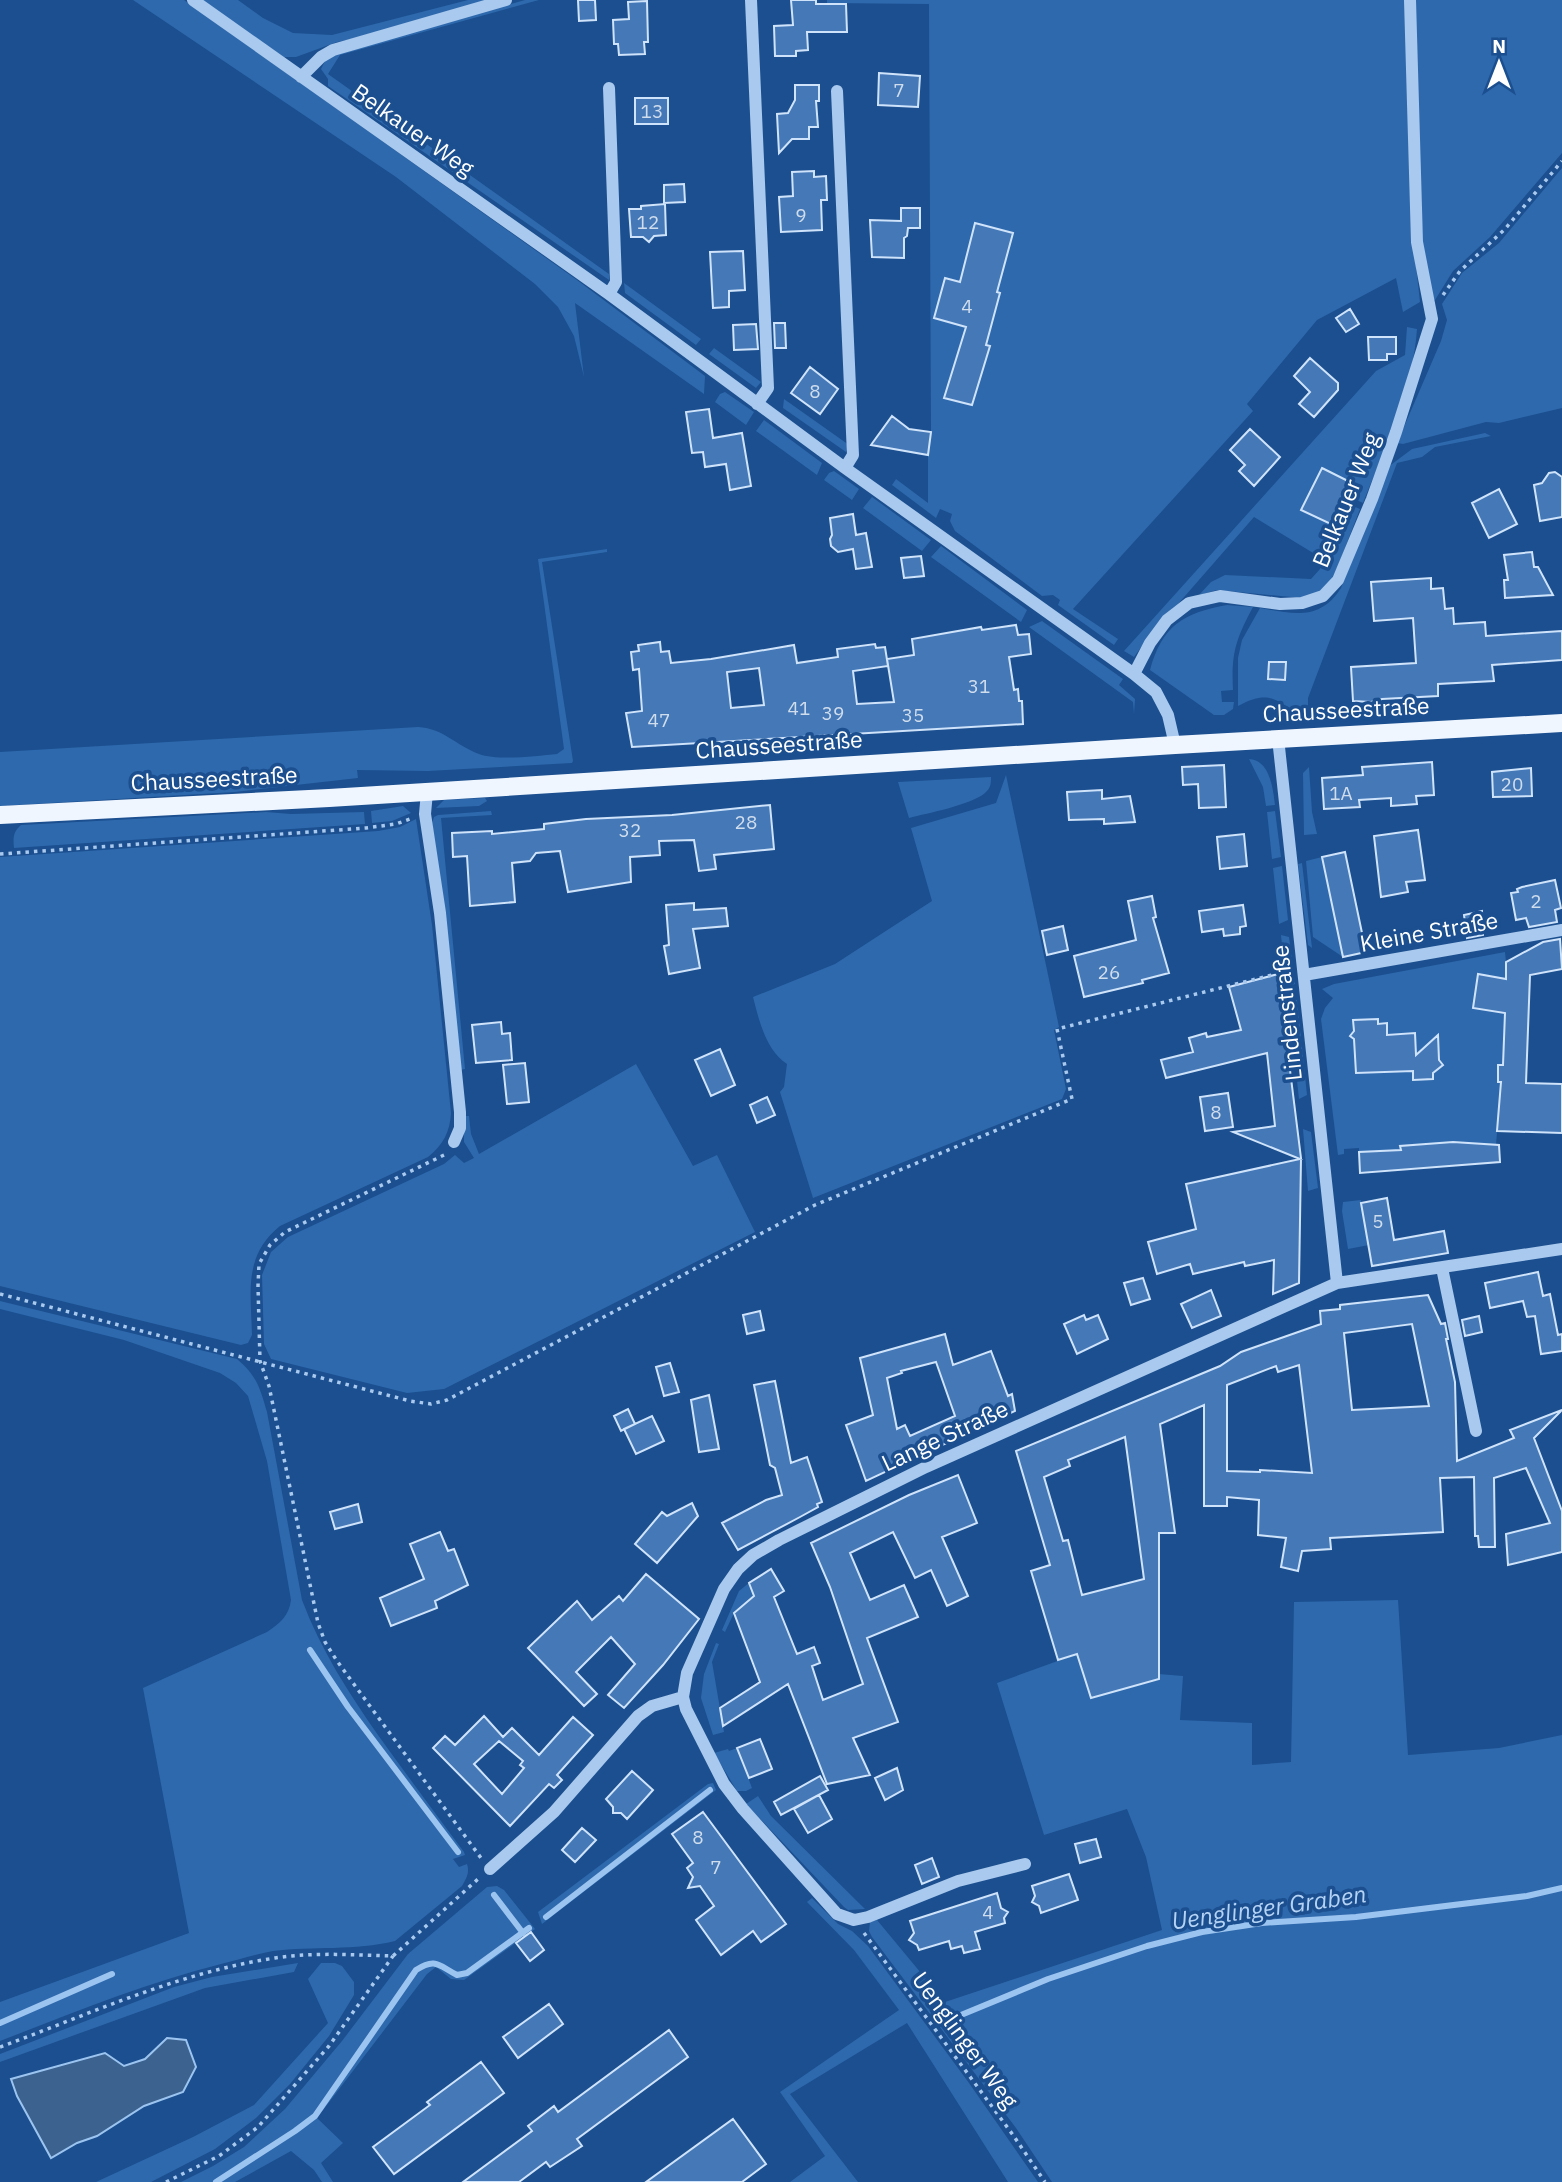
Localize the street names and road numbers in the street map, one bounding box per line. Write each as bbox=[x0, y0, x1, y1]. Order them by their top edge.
street label: Belkauer Weg bbox=[347, 76, 481, 182]
street label: Belkauer Weg bbox=[1304, 428, 1386, 571]
street label: Chausseestraße bbox=[1262, 690, 1430, 728]
street label: Chausseestraße bbox=[694, 723, 863, 765]
street label: Chausseestraße bbox=[130, 759, 298, 797]
street label: Kleine Straße bbox=[1357, 904, 1500, 958]
street label: Lindenstraße bbox=[1264, 944, 1308, 1083]
street label: Lange Straße bbox=[876, 1393, 1013, 1477]
street label: Uenglinger Weg bbox=[906, 1965, 1026, 2114]

